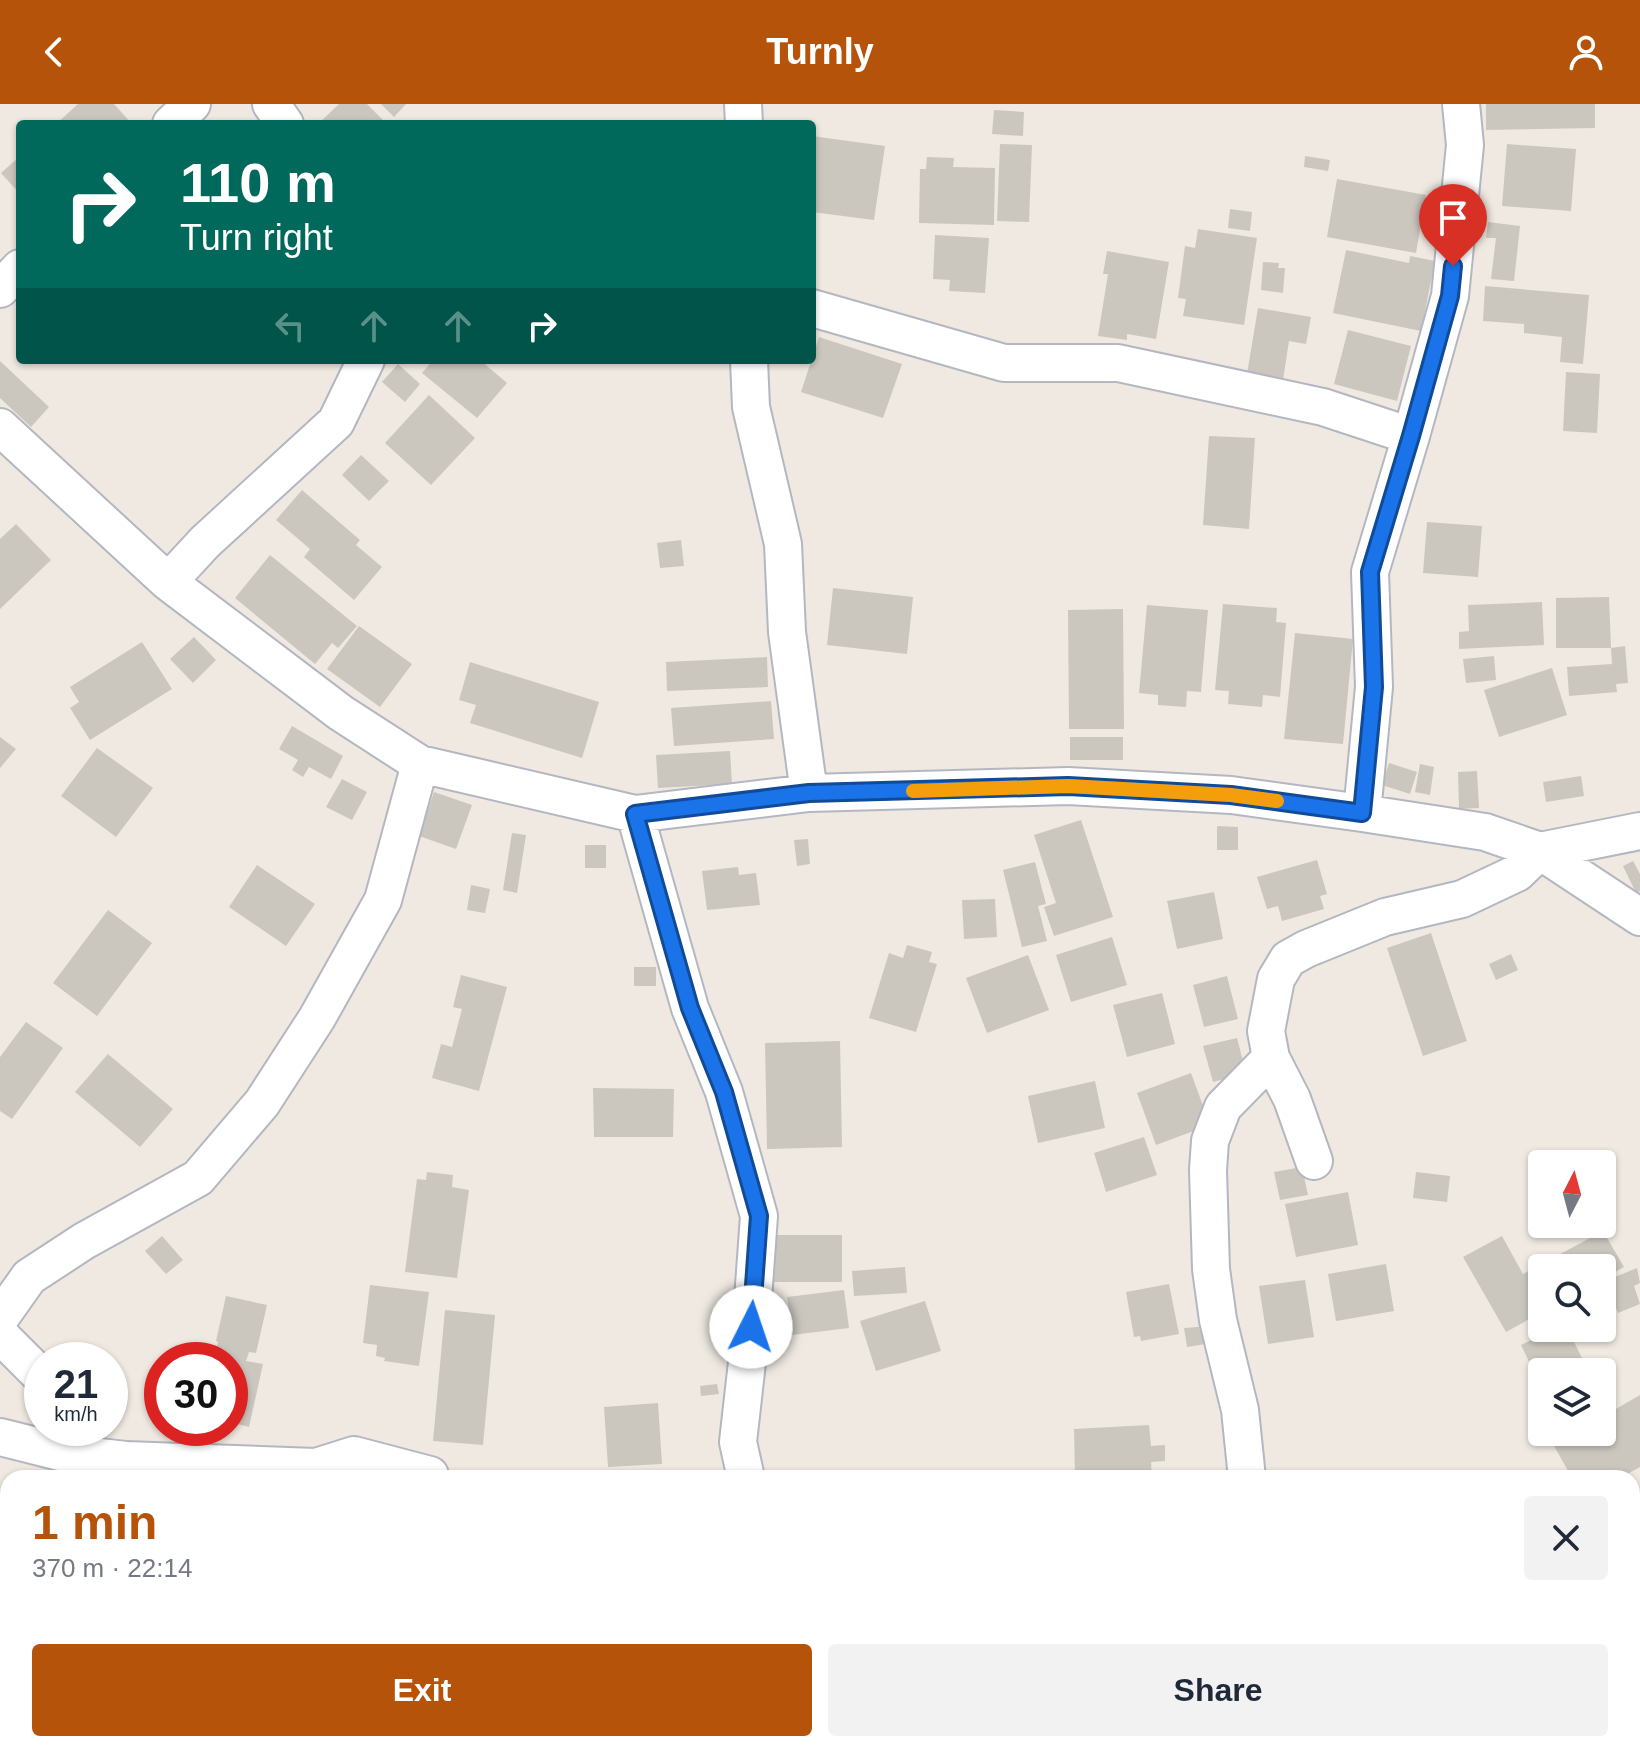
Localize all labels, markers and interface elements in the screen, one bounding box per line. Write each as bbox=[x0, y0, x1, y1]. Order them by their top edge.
icon: back bbox=[32, 30, 76, 74]
icon: person bbox=[1564, 30, 1608, 74]
text: Turnly bbox=[766, 31, 874, 72]
text: 110 m bbox=[180, 151, 336, 214]
icon: right bbox=[48, 152, 152, 256]
pin bbox=[1419, 184, 1487, 266]
icon: arrive bbox=[1431, 196, 1475, 240]
text: Turn right bbox=[180, 217, 333, 258]
icon: left bbox=[268, 304, 312, 348]
icon: ahead bbox=[352, 304, 396, 348]
icon: ahead bbox=[436, 304, 480, 348]
icon: right bbox=[520, 304, 564, 348]
north arrow bbox=[1528, 1150, 1616, 1238]
map controls bbox=[1528, 1150, 1616, 1446]
button: search bbox=[1528, 1254, 1616, 1342]
position arrow bbox=[709, 1285, 793, 1369]
speed limit sign: 30 bbox=[144, 1342, 248, 1446]
button: layers bbox=[1528, 1358, 1616, 1446]
text: 21 bbox=[54, 1362, 98, 1406]
text: km/h bbox=[54, 1403, 98, 1425]
text: 1 min bbox=[32, 1496, 157, 1549]
button: close bbox=[1524, 1496, 1608, 1580]
text: 370 m · 22:14 bbox=[32, 1553, 192, 1583]
button: Exit bbox=[32, 1644, 812, 1736]
button: Share bbox=[828, 1644, 1608, 1736]

